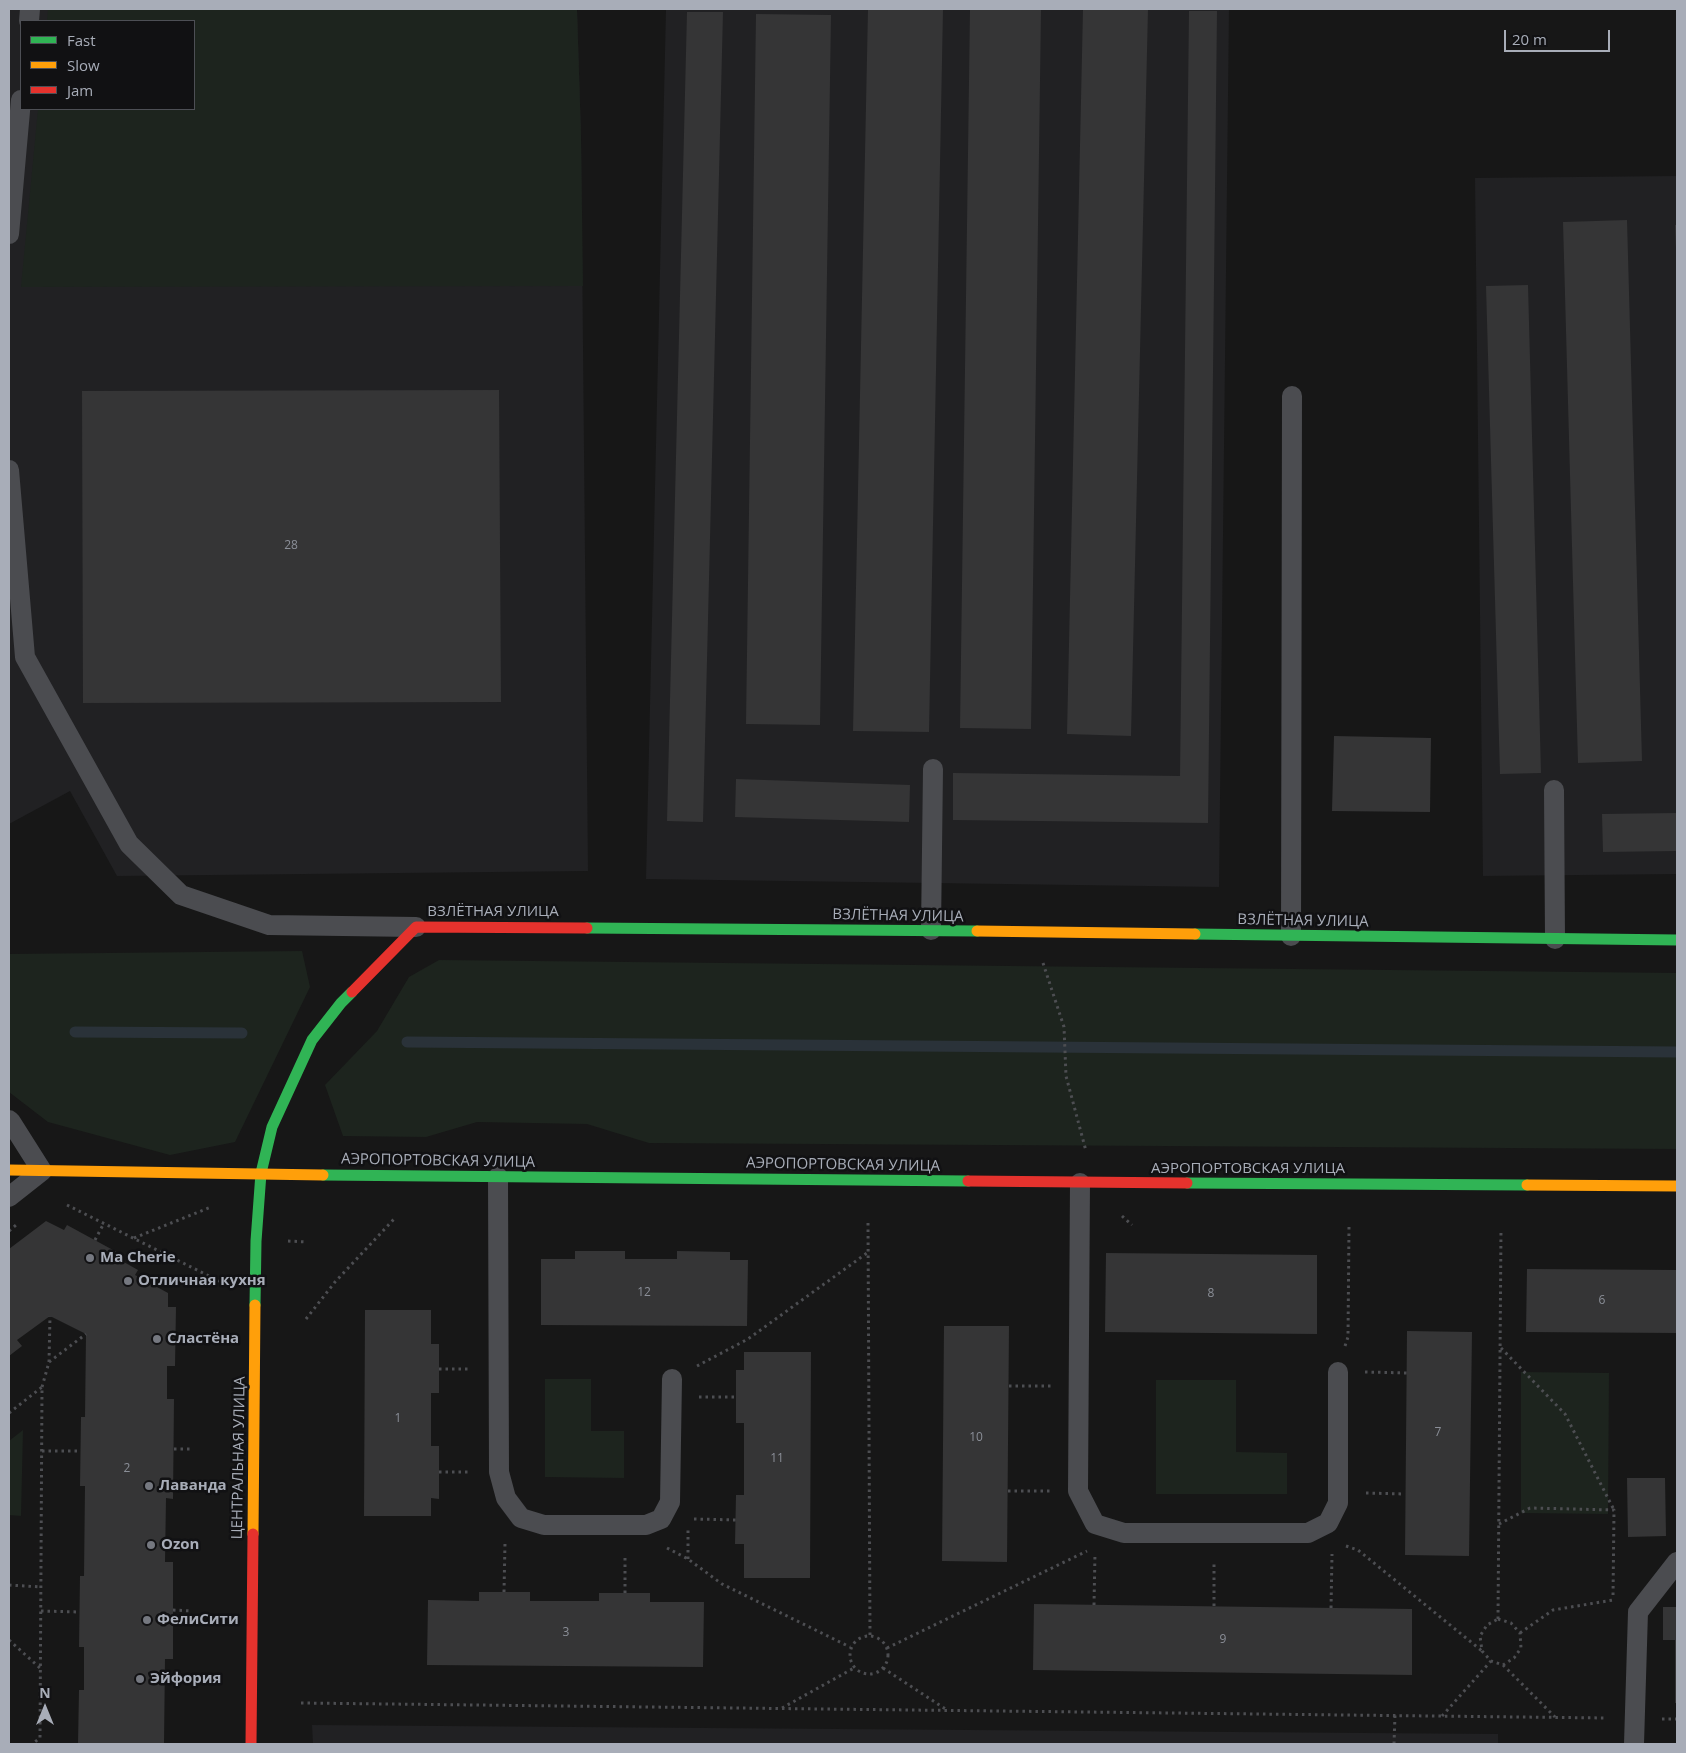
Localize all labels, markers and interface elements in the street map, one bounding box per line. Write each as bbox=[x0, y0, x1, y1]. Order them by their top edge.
legend bbox=[20, 20, 195, 110]
scale bar bbox=[1506, 20, 1612, 52]
text: 20 m bbox=[1512, 29, 1547, 49]
text: Fast bbox=[67, 30, 96, 50]
text: Slow bbox=[67, 55, 100, 75]
text: Jam bbox=[67, 80, 93, 100]
house number: 28 bbox=[284, 539, 298, 553]
street label: ВЗЛЁТНАЯ УЛИЦА bbox=[427, 903, 559, 921]
street label: ВЗЛЁТНАЯ УЛИЦА bbox=[832, 906, 964, 926]
street label: ВЗЛЁТНАЯ УЛИЦА bbox=[1237, 911, 1369, 931]
street label: АЭРОПОРТОВСКАЯ УЛИЦА bbox=[341, 1150, 535, 1172]
street label: АЭРОПОРТОВСКАЯ УЛИЦА bbox=[746, 1154, 940, 1176]
street label: АЭРОПОРТОВСКАЯ УЛИЦА bbox=[1151, 1160, 1345, 1178]
place label: Ma Cherie bbox=[100, 1249, 176, 1267]
marker: Ma Cherie bbox=[84, 1252, 96, 1264]
place label: Отличная кухня bbox=[138, 1272, 266, 1290]
marker: Отличная кухня bbox=[122, 1275, 134, 1287]
house number: 12 bbox=[637, 1286, 651, 1300]
house number: 8 bbox=[1208, 1287, 1214, 1301]
house number: 6 bbox=[1599, 1294, 1605, 1308]
place label: Сластёна bbox=[167, 1330, 239, 1348]
marker: Сластёна bbox=[151, 1333, 163, 1345]
street label: ЦЕНТРАЛЬНАЯ УЛИЦА bbox=[229, 1376, 249, 1540]
house number: 1 bbox=[395, 1412, 401, 1426]
house number: 7 bbox=[1435, 1426, 1441, 1440]
house number: 10 bbox=[969, 1431, 983, 1445]
house number: 11 bbox=[770, 1452, 784, 1466]
house number: 2 bbox=[124, 1462, 130, 1476]
place label: Лаванда bbox=[159, 1477, 227, 1495]
marker: Лаванда bbox=[143, 1480, 155, 1492]
place label: Ozon bbox=[161, 1536, 199, 1554]
marker: Ozon bbox=[145, 1539, 157, 1551]
place label: ФелиСити bbox=[157, 1611, 239, 1629]
marker: ФелиСити bbox=[141, 1614, 153, 1626]
house number: 3 bbox=[563, 1626, 569, 1640]
house number: 9 bbox=[1220, 1633, 1226, 1647]
place label: Эйфория bbox=[150, 1670, 221, 1688]
marker: Эйфория bbox=[134, 1673, 146, 1685]
north arrow bbox=[20, 1683, 70, 1733]
text: N bbox=[39, 1683, 51, 1702]

